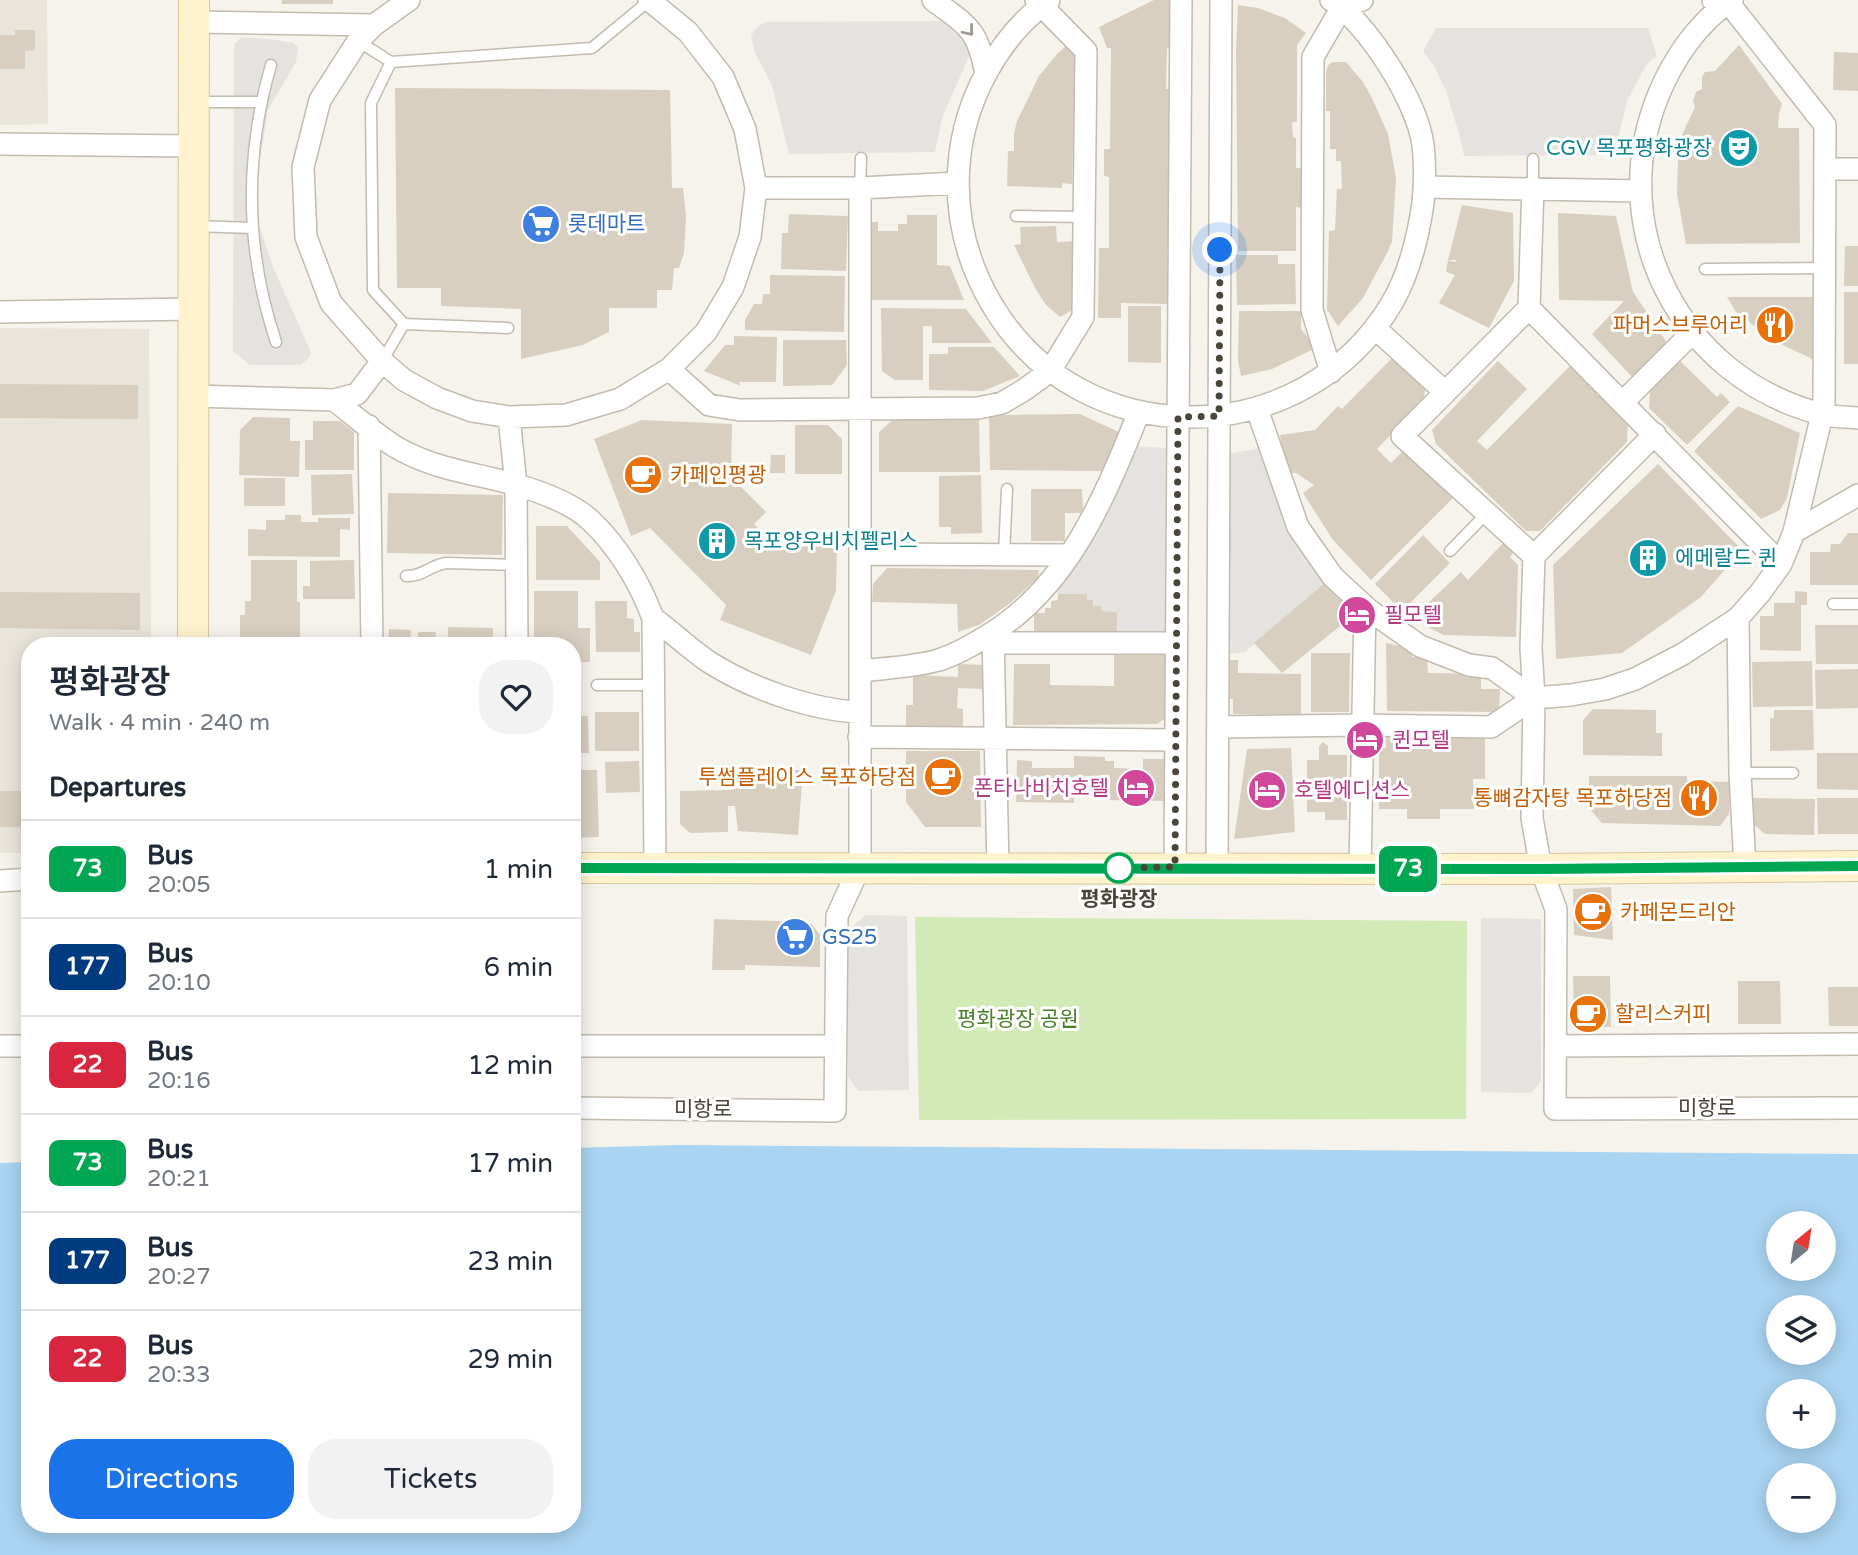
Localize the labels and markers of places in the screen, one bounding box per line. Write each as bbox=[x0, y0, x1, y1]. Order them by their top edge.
theatre icon: CGV 목포평화광장 bbox=[1718, 127, 1760, 169]
place label: CGV 목포평화광장 bbox=[1546, 136, 1712, 161]
supermarket icon: 롯데마트 bbox=[520, 203, 562, 245]
place label: 롯데마트 bbox=[568, 212, 645, 237]
restaurant icon: 파머스브루어리 bbox=[1754, 304, 1796, 346]
place label: 파머스브루어리 bbox=[1613, 313, 1748, 338]
cafe icon: 카페인평광 bbox=[622, 454, 664, 496]
place label: 카페인평광 bbox=[670, 463, 767, 488]
building icon: 목포양우비치펠리스 bbox=[696, 520, 738, 562]
place label: 목포양우비치펠리스 bbox=[744, 529, 918, 554]
building icon: 에메랄드 퀸 bbox=[1627, 537, 1669, 579]
place label: 에메랄드 퀸 bbox=[1675, 546, 1777, 571]
hotel icon: 필모텔 bbox=[1336, 594, 1378, 636]
place label: 필모텔 bbox=[1384, 603, 1442, 628]
hotel icon: 퀸모텔 bbox=[1344, 719, 1386, 761]
place label: 퀸모텔 bbox=[1392, 728, 1450, 753]
cafe icon: 투썸플레이스 목포하당점 bbox=[922, 756, 964, 798]
place label: 투썸플레이스 목포하당점 bbox=[698, 765, 916, 790]
hotel icon: 폰타나비치호텔 bbox=[1115, 767, 1157, 809]
hotel icon: 호텔에디션스 bbox=[1246, 769, 1288, 811]
place label: 폰타나비치호텔 bbox=[974, 776, 1109, 801]
restaurant icon: 통뼈감자탕 목포하당점 bbox=[1678, 777, 1720, 819]
place label: 호텔에디션스 bbox=[1294, 778, 1410, 803]
place label: 통뼈감자탕 목포하당점 bbox=[1473, 786, 1672, 811]
marker: 평화광장 bbox=[1104, 853, 1134, 883]
place label: 평화광장 bbox=[1080, 887, 1158, 912]
cafe icon: 카페몬드리안 bbox=[1572, 891, 1614, 933]
place label: 카페몬드리안 bbox=[1620, 900, 1736, 925]
supermarket icon: GS25 bbox=[774, 916, 816, 958]
place label: GS25 bbox=[822, 925, 877, 950]
cafe icon: 할리스커피 bbox=[1567, 993, 1609, 1035]
place label: 할리스커피 bbox=[1615, 1002, 1712, 1027]

